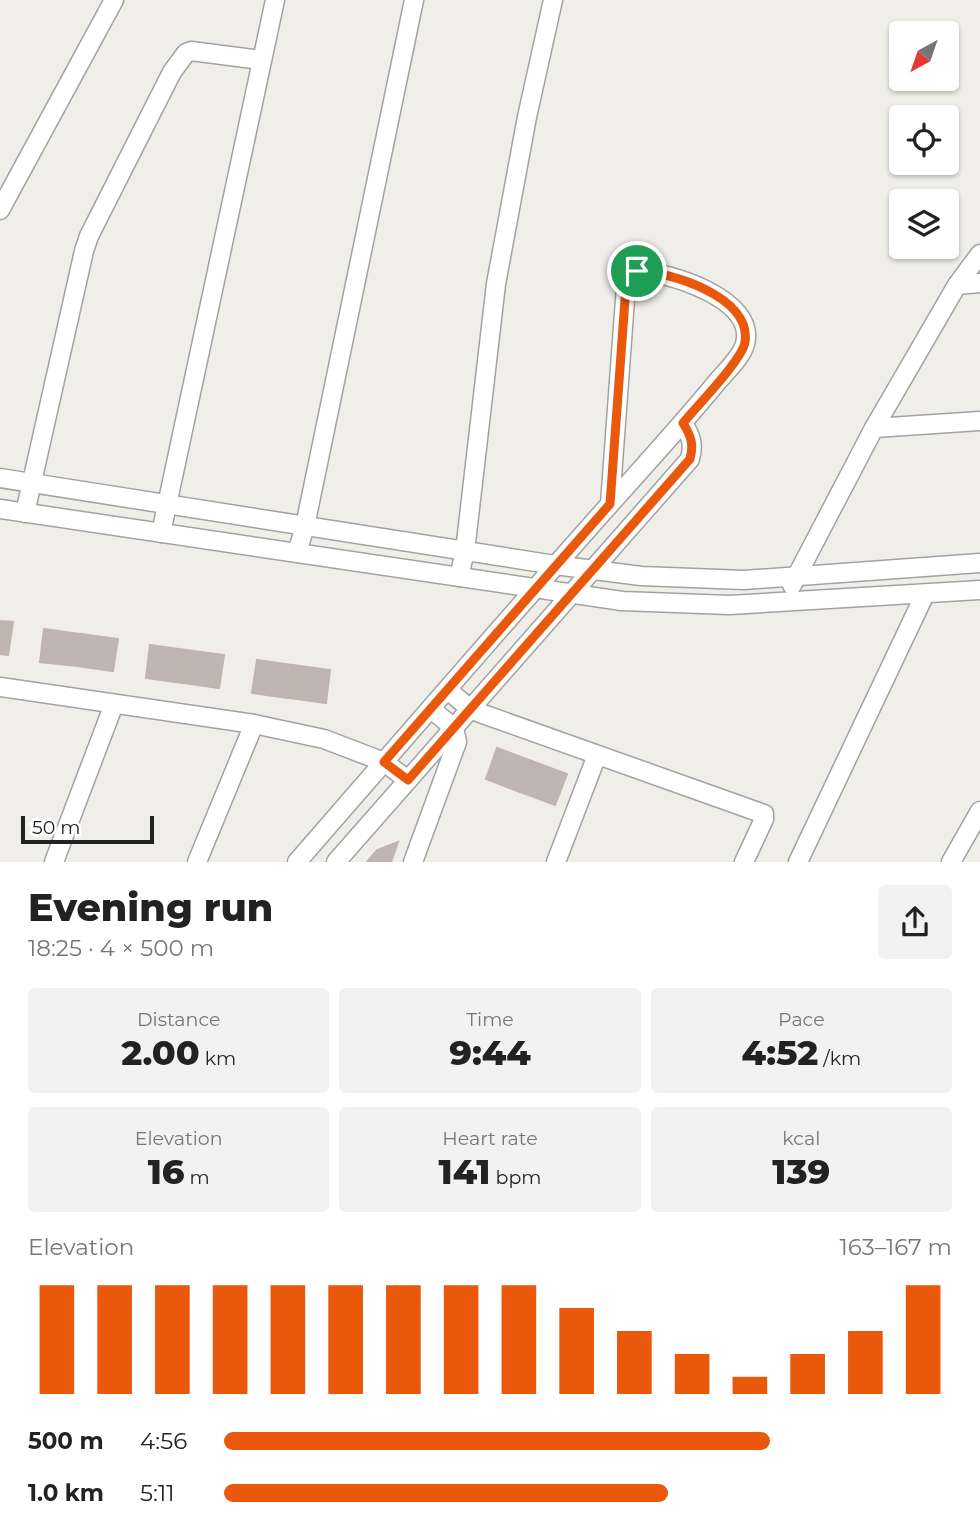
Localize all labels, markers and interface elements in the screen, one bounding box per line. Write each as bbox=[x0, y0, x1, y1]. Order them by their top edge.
north arrow bbox=[889, 21, 959, 91]
map controls bbox=[889, 21, 959, 259]
button: locate bbox=[889, 105, 959, 175]
button: layers bbox=[889, 189, 959, 259]
pin bbox=[607, 241, 667, 301]
icon: arrive bbox=[618, 252, 656, 290]
scale bar bbox=[21, 813, 154, 845]
text: 50 m bbox=[32, 816, 80, 839]
text: Evening run bbox=[28, 884, 273, 931]
button: share bbox=[878, 885, 952, 959]
text: 18:25 · 4 × 500 m bbox=[28, 934, 214, 962]
text: Distance bbox=[137, 1008, 220, 1031]
text: Time bbox=[466, 1008, 514, 1031]
text: Pace bbox=[778, 1008, 825, 1031]
text: 2.00 bbox=[121, 1031, 200, 1074]
text: 9:44 bbox=[449, 1031, 531, 1074]
text: 4:52 bbox=[742, 1031, 818, 1074]
text: km bbox=[200, 1047, 236, 1070]
text: /km bbox=[818, 1047, 861, 1070]
text: Elevation bbox=[135, 1127, 223, 1150]
text: Heart rate bbox=[442, 1127, 538, 1150]
text: kcal bbox=[782, 1127, 820, 1150]
text: 16 bbox=[148, 1150, 185, 1193]
text: 141 bbox=[439, 1150, 491, 1193]
text: 139 bbox=[772, 1150, 830, 1193]
text: m bbox=[185, 1166, 210, 1189]
text: bpm bbox=[491, 1166, 541, 1189]
text: Elevation bbox=[28, 1233, 134, 1261]
text: 163–167 m bbox=[840, 1233, 952, 1261]
text: 500 m bbox=[28, 1427, 104, 1455]
text: 4:56 bbox=[140, 1427, 187, 1455]
text: 1.0 km bbox=[28, 1479, 104, 1507]
text: 5:11 bbox=[140, 1479, 175, 1507]

